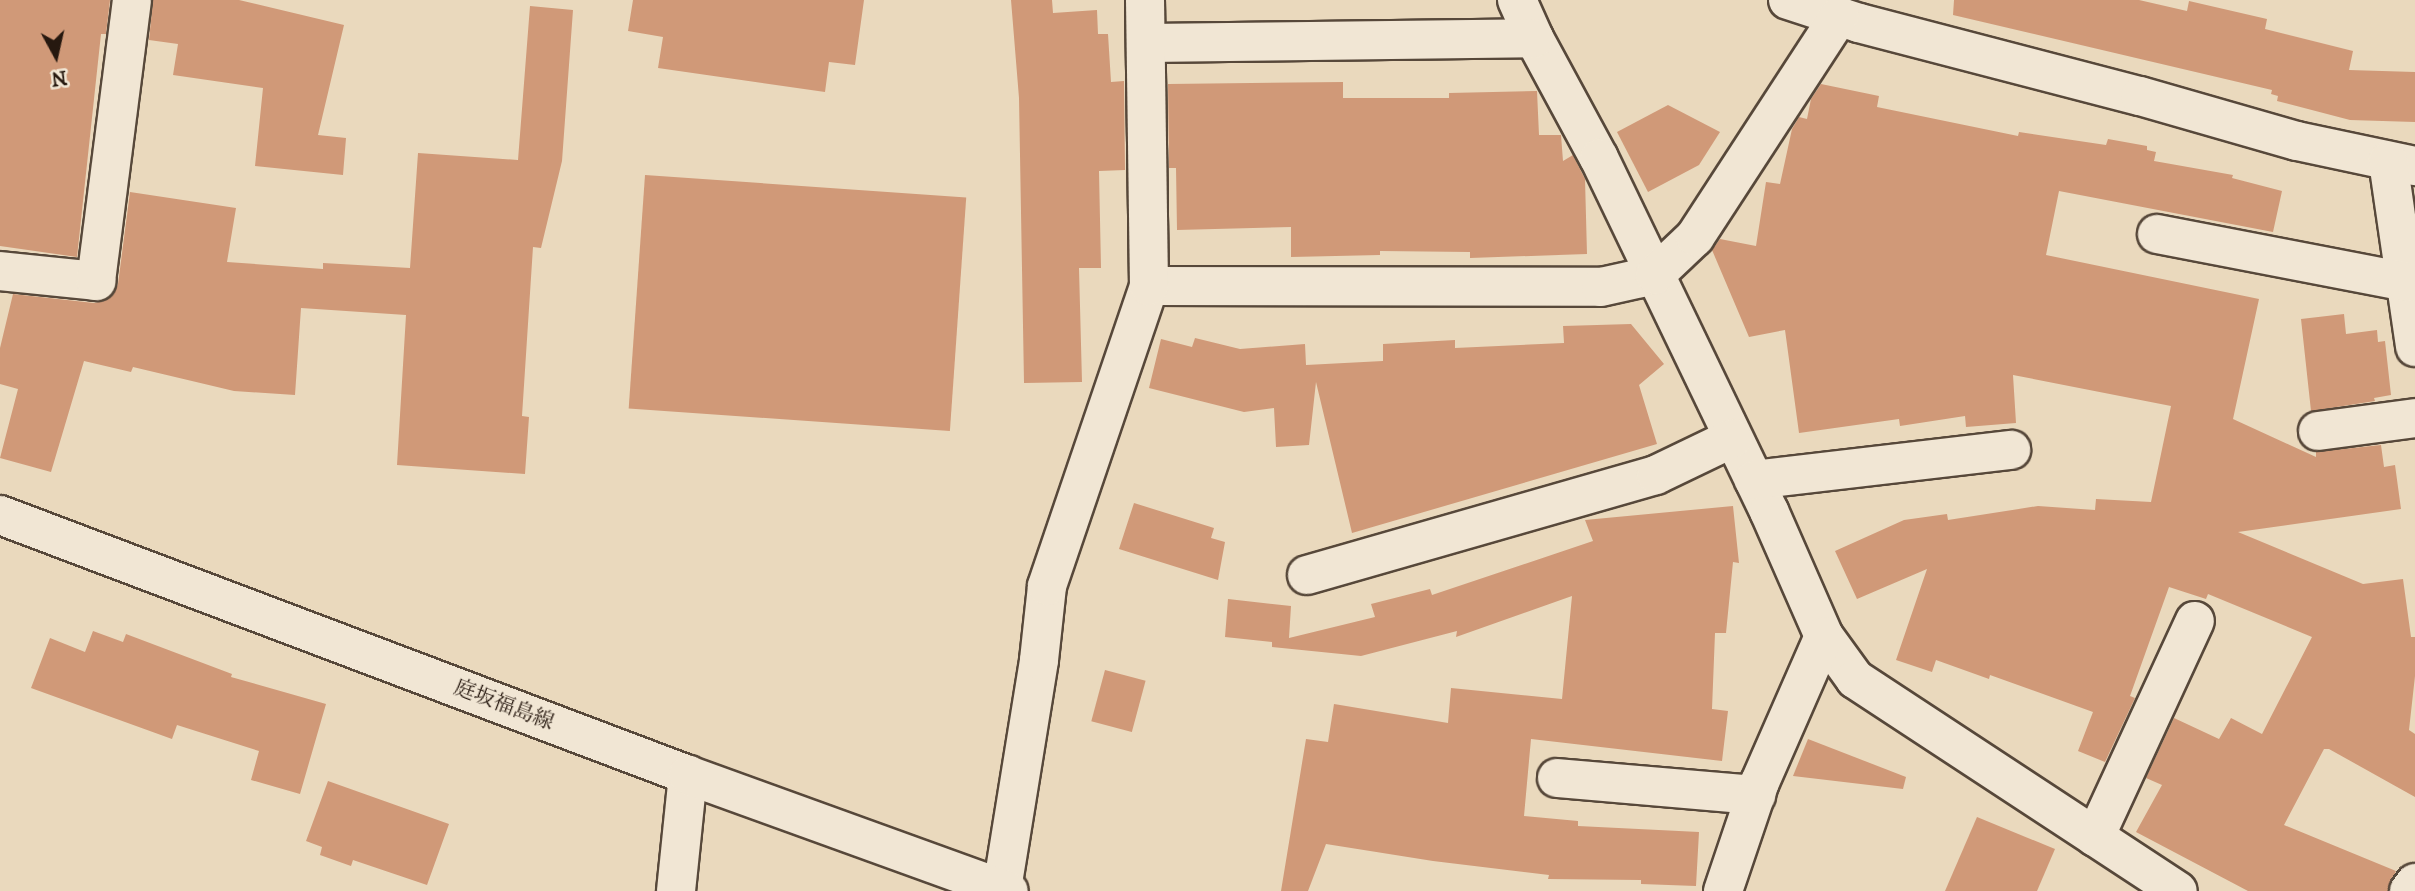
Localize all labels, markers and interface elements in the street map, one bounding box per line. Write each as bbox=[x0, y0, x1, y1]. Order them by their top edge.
north arrow bbox=[21, 21, 91, 91]
text: N bbox=[50, 65, 68, 90]
street label: 庭坂福島線 bbox=[450, 674, 558, 736]

